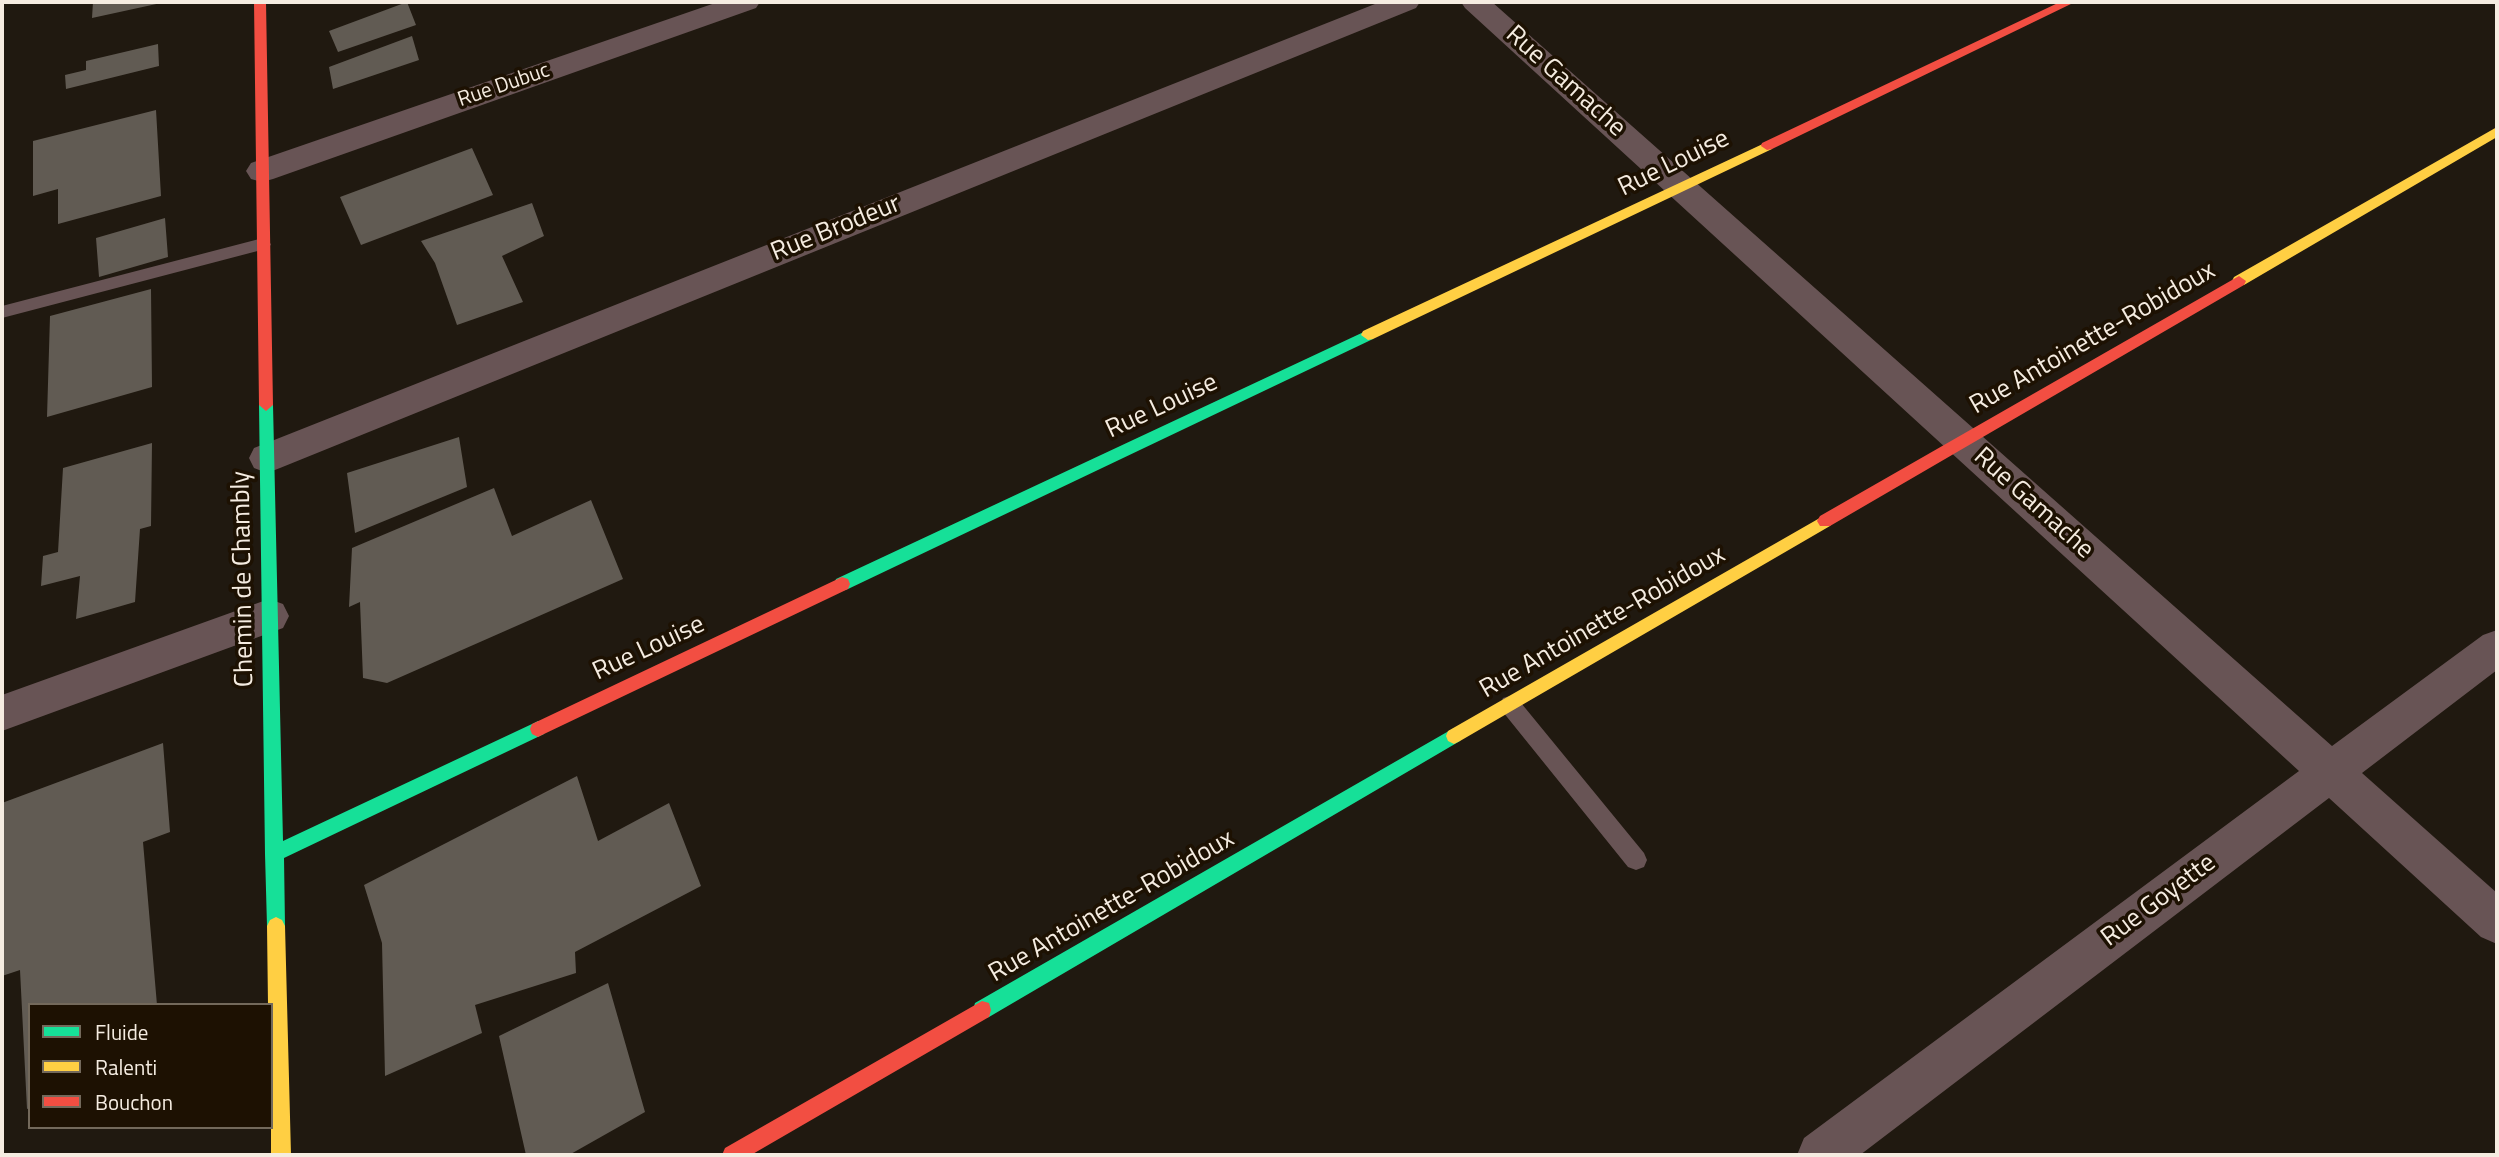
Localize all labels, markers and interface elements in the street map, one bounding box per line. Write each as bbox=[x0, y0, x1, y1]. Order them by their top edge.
street label: Rue Gamache bbox=[1499, 20, 1631, 144]
street label: Rue Dubuc bbox=[455, 59, 553, 113]
street label: Rue Louise bbox=[1614, 124, 1734, 204]
street label: Rue Brodeur bbox=[767, 189, 905, 269]
street label: Rue Antoinette-Robidoux bbox=[1965, 256, 2221, 422]
street label: Rue Louise bbox=[1101, 368, 1223, 446]
street label: Rue Gamache bbox=[1967, 442, 2099, 566]
street label: Chemin de Chambly bbox=[227, 471, 261, 687]
street label: Rue Antoinette-Robidoux bbox=[1475, 540, 1731, 706]
street label: Rue Louise bbox=[588, 610, 710, 688]
street label: Rue Antoinette-Robidoux bbox=[984, 824, 1240, 990]
street label: Rue Goyette bbox=[2096, 848, 2222, 954]
legend bbox=[28, 1003, 273, 1129]
text: Fluide bbox=[95, 1016, 148, 1048]
text: Ralenti bbox=[95, 1051, 157, 1083]
text: Bouchon bbox=[95, 1086, 173, 1118]

